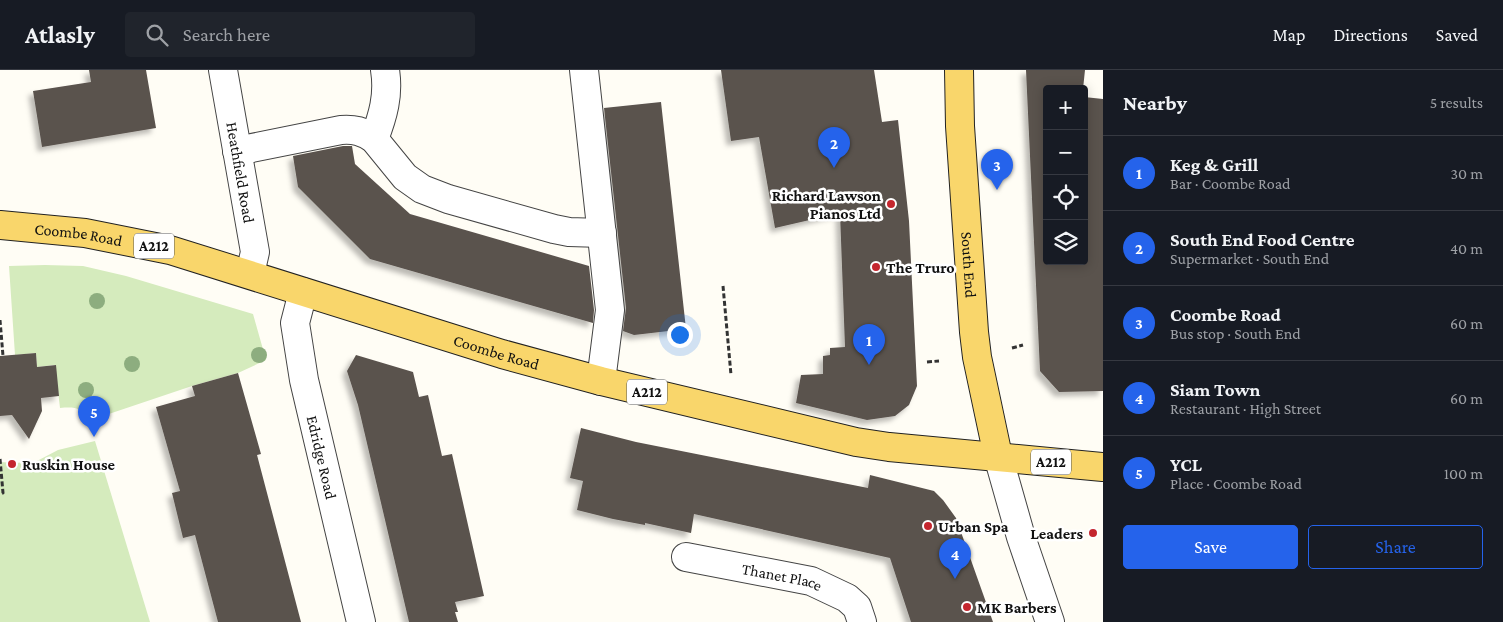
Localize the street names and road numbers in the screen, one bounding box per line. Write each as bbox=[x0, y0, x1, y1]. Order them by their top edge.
street label: Heathfield Road bbox=[224, 120, 258, 225]
street label: Coombe Road bbox=[34, 220, 125, 249]
street label: South End bbox=[959, 231, 980, 299]
road number: A212 bbox=[134, 234, 174, 258]
street label: Coombe Road bbox=[451, 331, 542, 372]
road number: A212 bbox=[627, 380, 667, 404]
street label: Edridge Road bbox=[304, 414, 340, 501]
road number: A212 bbox=[1031, 450, 1071, 474]
street label: Thanet Place bbox=[740, 559, 825, 594]

